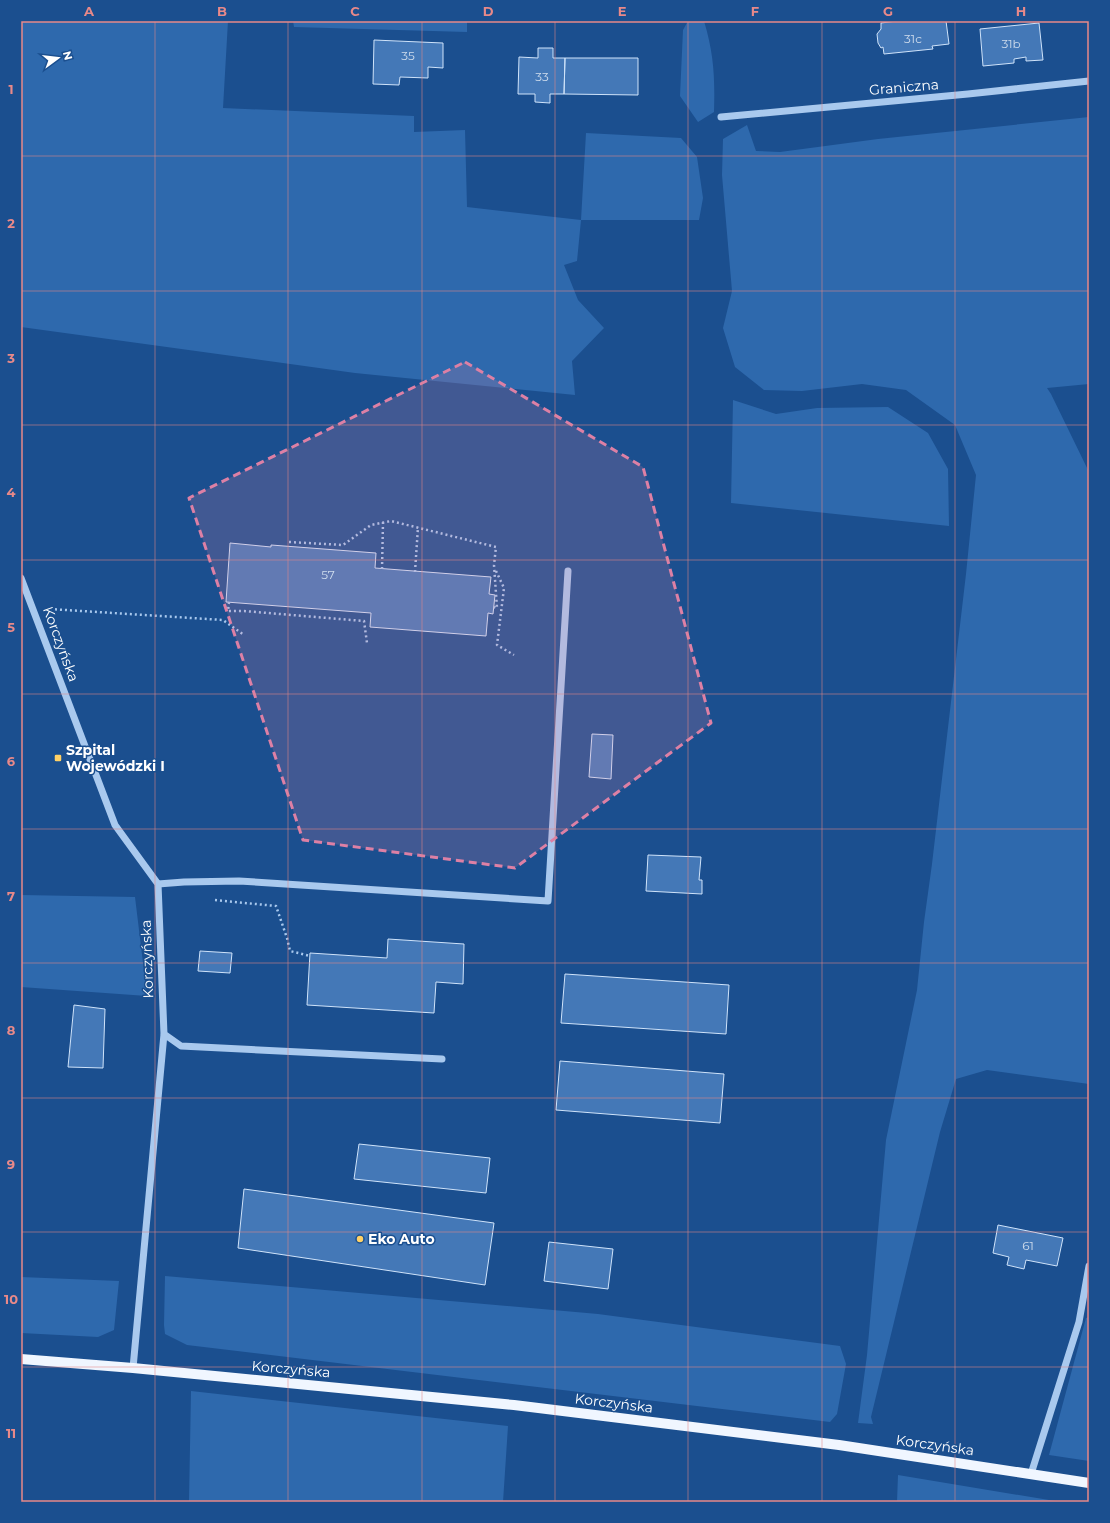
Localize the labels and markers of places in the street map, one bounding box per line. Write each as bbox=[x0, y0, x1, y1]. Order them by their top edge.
place label: Szpital Wojewódzki I bbox=[66, 741, 165, 775]
marker: Szpital Wojewódzki I bbox=[53, 753, 63, 763]
place label: Eko Auto bbox=[368, 1230, 435, 1248]
marker: Eko Auto bbox=[355, 1234, 365, 1244]

